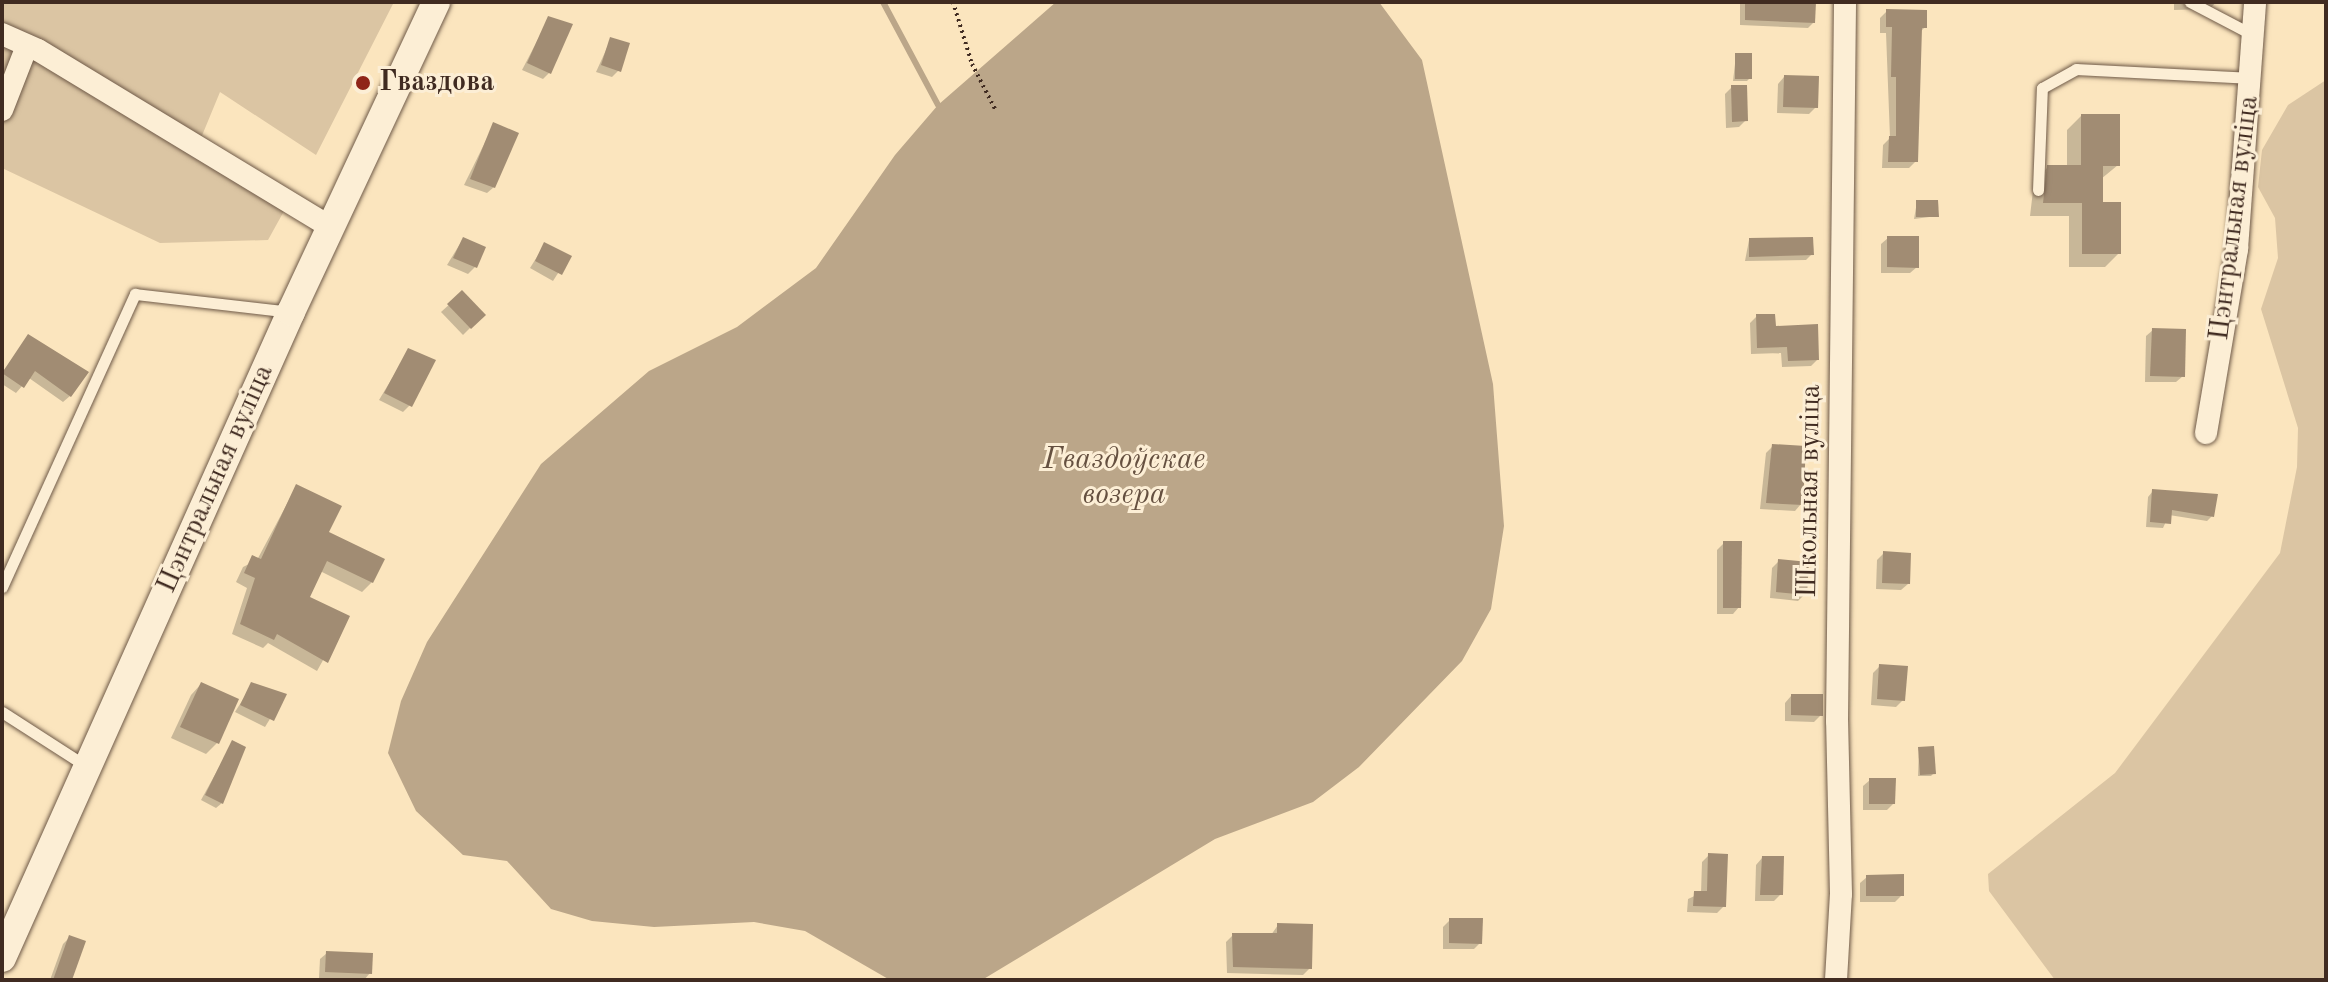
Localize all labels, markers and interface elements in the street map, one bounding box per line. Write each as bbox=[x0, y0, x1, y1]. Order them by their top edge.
place label: Гваздова bbox=[379, 66, 494, 100]
marker: Гваздова bbox=[354, 74, 372, 92]
street label: Цэнтральная вуліца bbox=[2203, 94, 2267, 342]
street label: Цэнтральная вуліца bbox=[150, 359, 282, 599]
street label: Школьная вуліца bbox=[1791, 384, 1829, 598]
water label: Гваздоўскае возера bbox=[1043, 442, 1205, 512]

